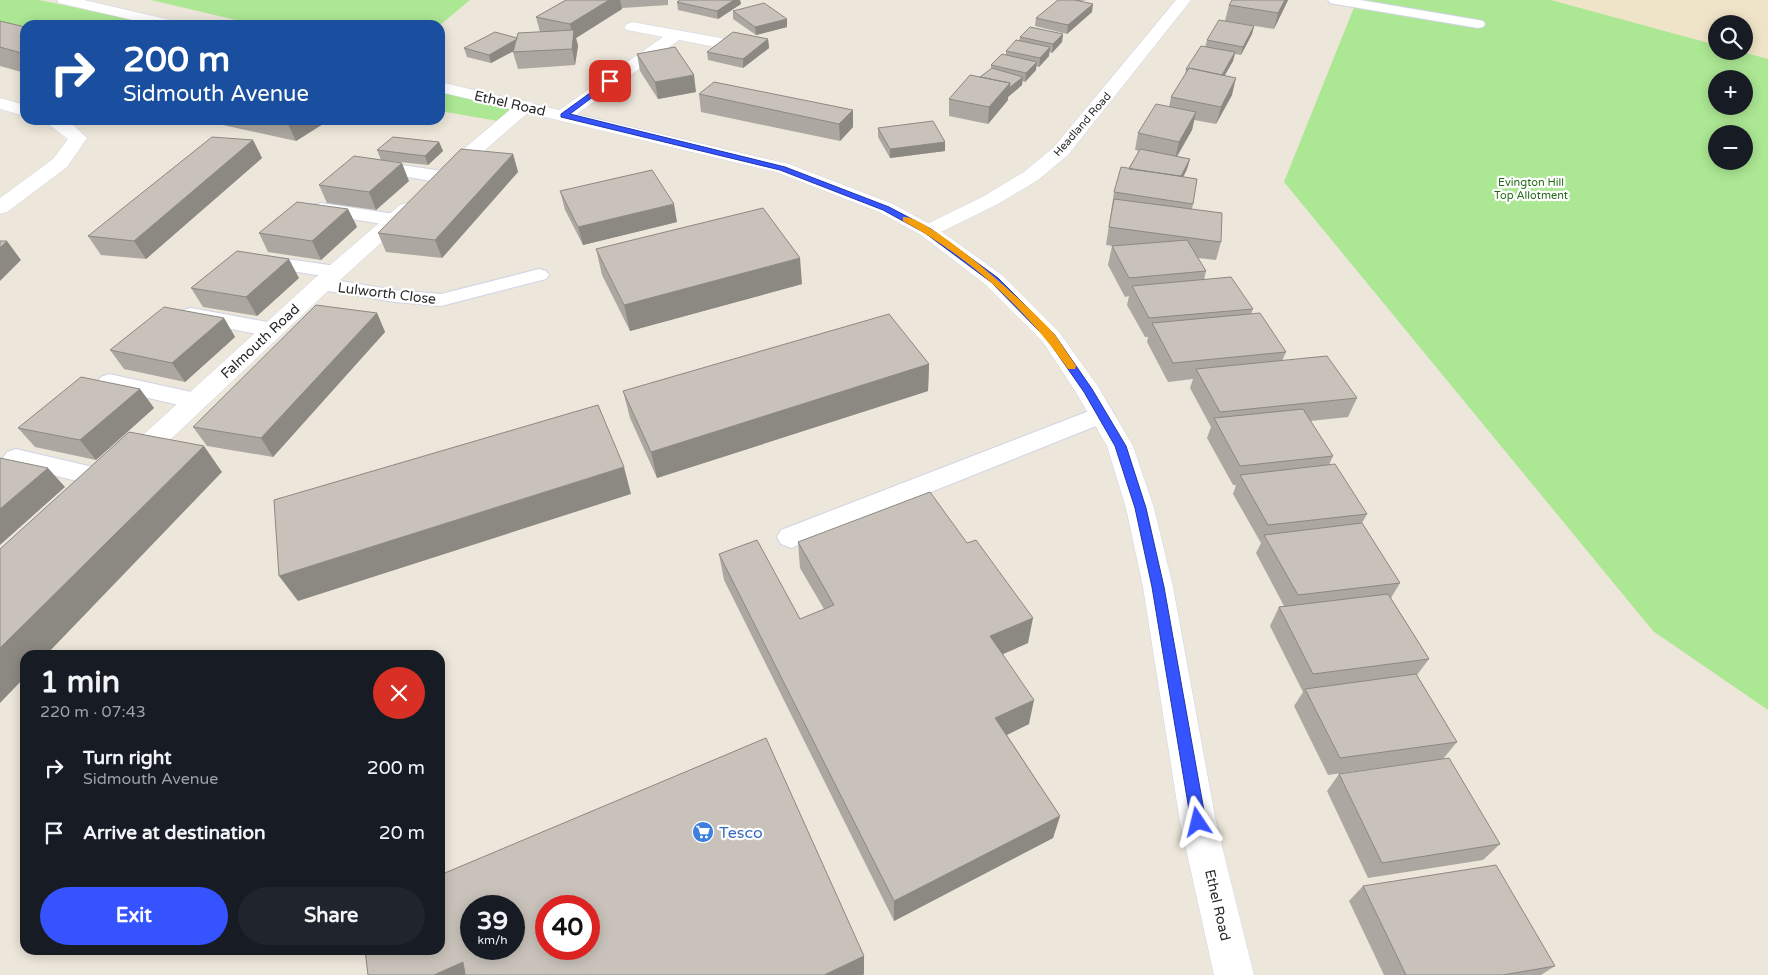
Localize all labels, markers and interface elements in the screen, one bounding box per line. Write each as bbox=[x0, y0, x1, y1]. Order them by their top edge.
map controls bbox=[1708, 15, 1753, 170]
button: search bbox=[1708, 15, 1753, 60]
text: 200 m bbox=[123, 39, 230, 81]
icon: right bbox=[40, 40, 105, 105]
pin bbox=[589, 60, 631, 102]
icon: arrive bbox=[596, 67, 624, 95]
button: + bbox=[1708, 70, 1753, 115]
text: Sidmouth Avenue bbox=[123, 81, 309, 107]
street label: Ethel Road bbox=[473, 87, 547, 120]
street label: Headland Road bbox=[1051, 90, 1114, 159]
button: − bbox=[1708, 125, 1753, 170]
park label: Evington Hill Top Allotment bbox=[1494, 176, 1568, 202]
street label: Lulworth Close bbox=[337, 279, 437, 308]
street label: Falmouth Road bbox=[217, 301, 303, 382]
text: 1 min bbox=[40, 664, 120, 701]
button: close bbox=[373, 667, 425, 719]
text: 220 m · 07:43 bbox=[40, 702, 146, 722]
text: Turn right bbox=[83, 747, 171, 769]
icon: right bbox=[40, 754, 68, 782]
text: 200 m bbox=[367, 757, 425, 779]
text: Sidmouth Avenue bbox=[83, 769, 218, 789]
position arrow bbox=[1171, 795, 1223, 847]
icon: arrive bbox=[40, 819, 68, 847]
supermarket icon: Tesco bbox=[691, 820, 715, 844]
text: Arrive at destination bbox=[83, 822, 266, 844]
text: 20 m bbox=[379, 822, 425, 844]
place label: Tesco bbox=[719, 823, 763, 843]
street label: Ethel Road bbox=[1201, 868, 1234, 942]
button: Exit bbox=[40, 887, 228, 945]
button: Share bbox=[238, 887, 425, 945]
speed limit sign: 40 bbox=[535, 895, 600, 960]
text: 39 bbox=[477, 906, 508, 936]
text: km/h bbox=[477, 933, 508, 947]

